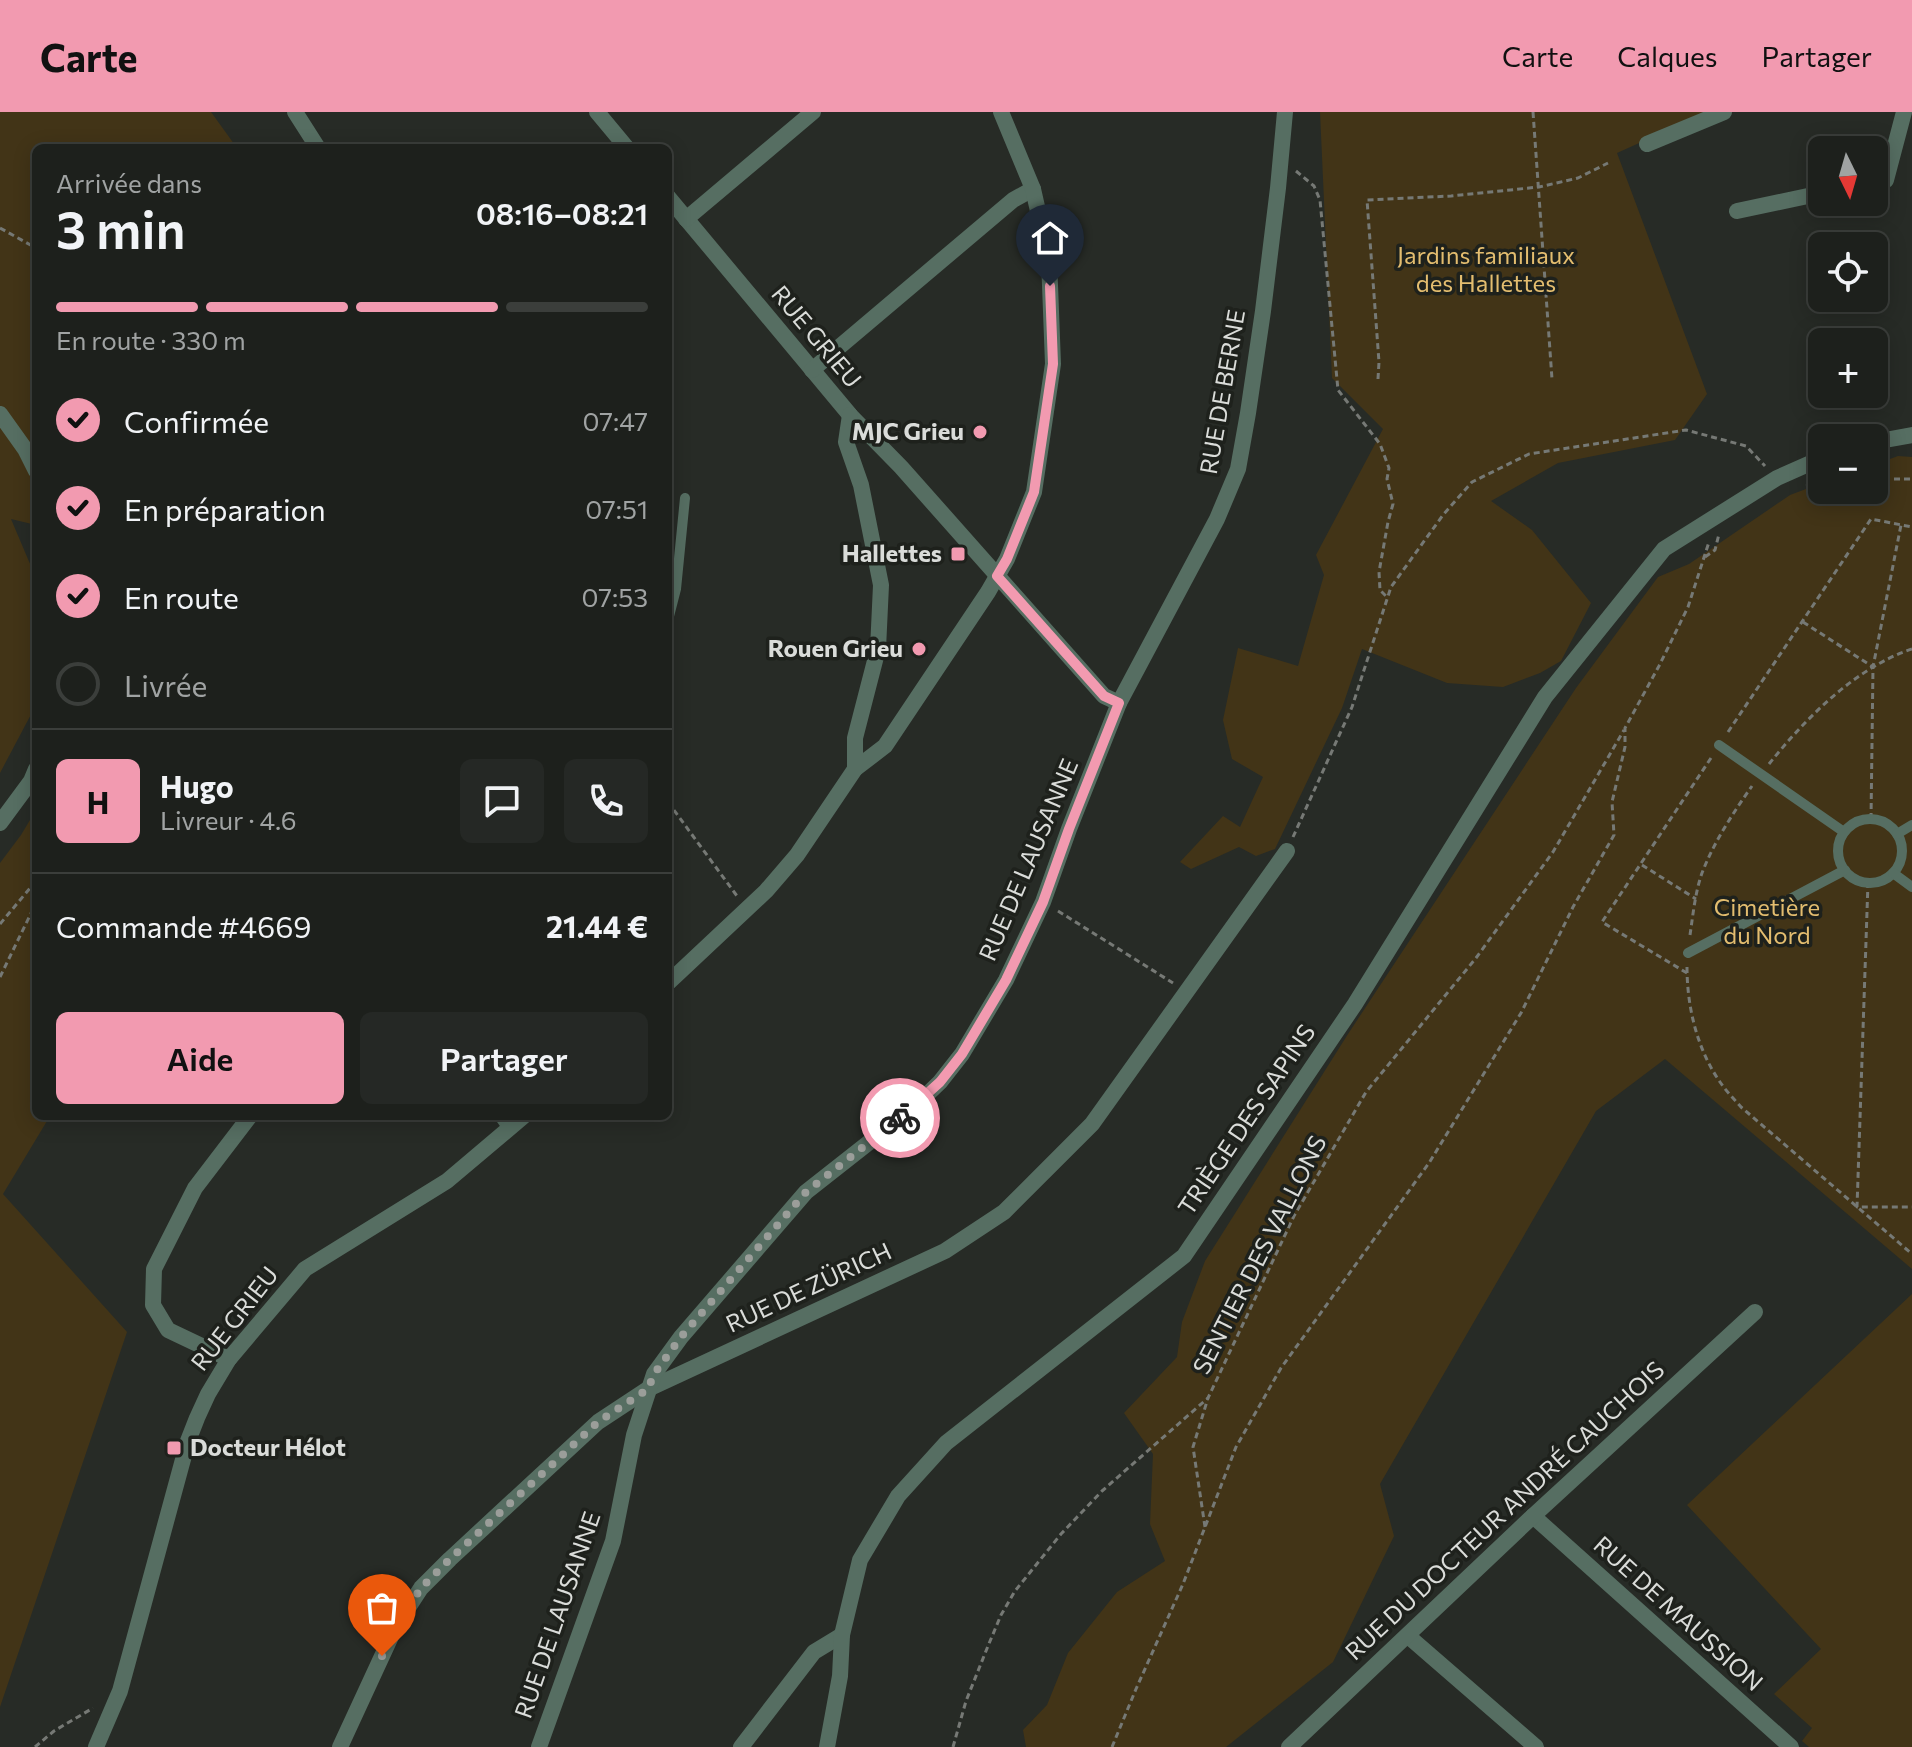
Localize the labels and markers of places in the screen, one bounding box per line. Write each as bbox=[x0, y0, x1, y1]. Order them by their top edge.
pin bbox=[1016, 204, 1084, 286]
place label: MJC Grieu bbox=[852, 416, 964, 445]
marker: MJC Grieu bbox=[971, 423, 989, 441]
place label: Hallettes bbox=[842, 538, 942, 567]
marker: Hallettes bbox=[949, 545, 967, 563]
place label: Rouen Grieu bbox=[768, 633, 903, 662]
marker: Rouen Grieu bbox=[910, 640, 928, 658]
place label: Docteur Hélot bbox=[190, 1432, 346, 1461]
marker: Docteur Hélot bbox=[165, 1439, 183, 1457]
pin bbox=[348, 1574, 416, 1656]

